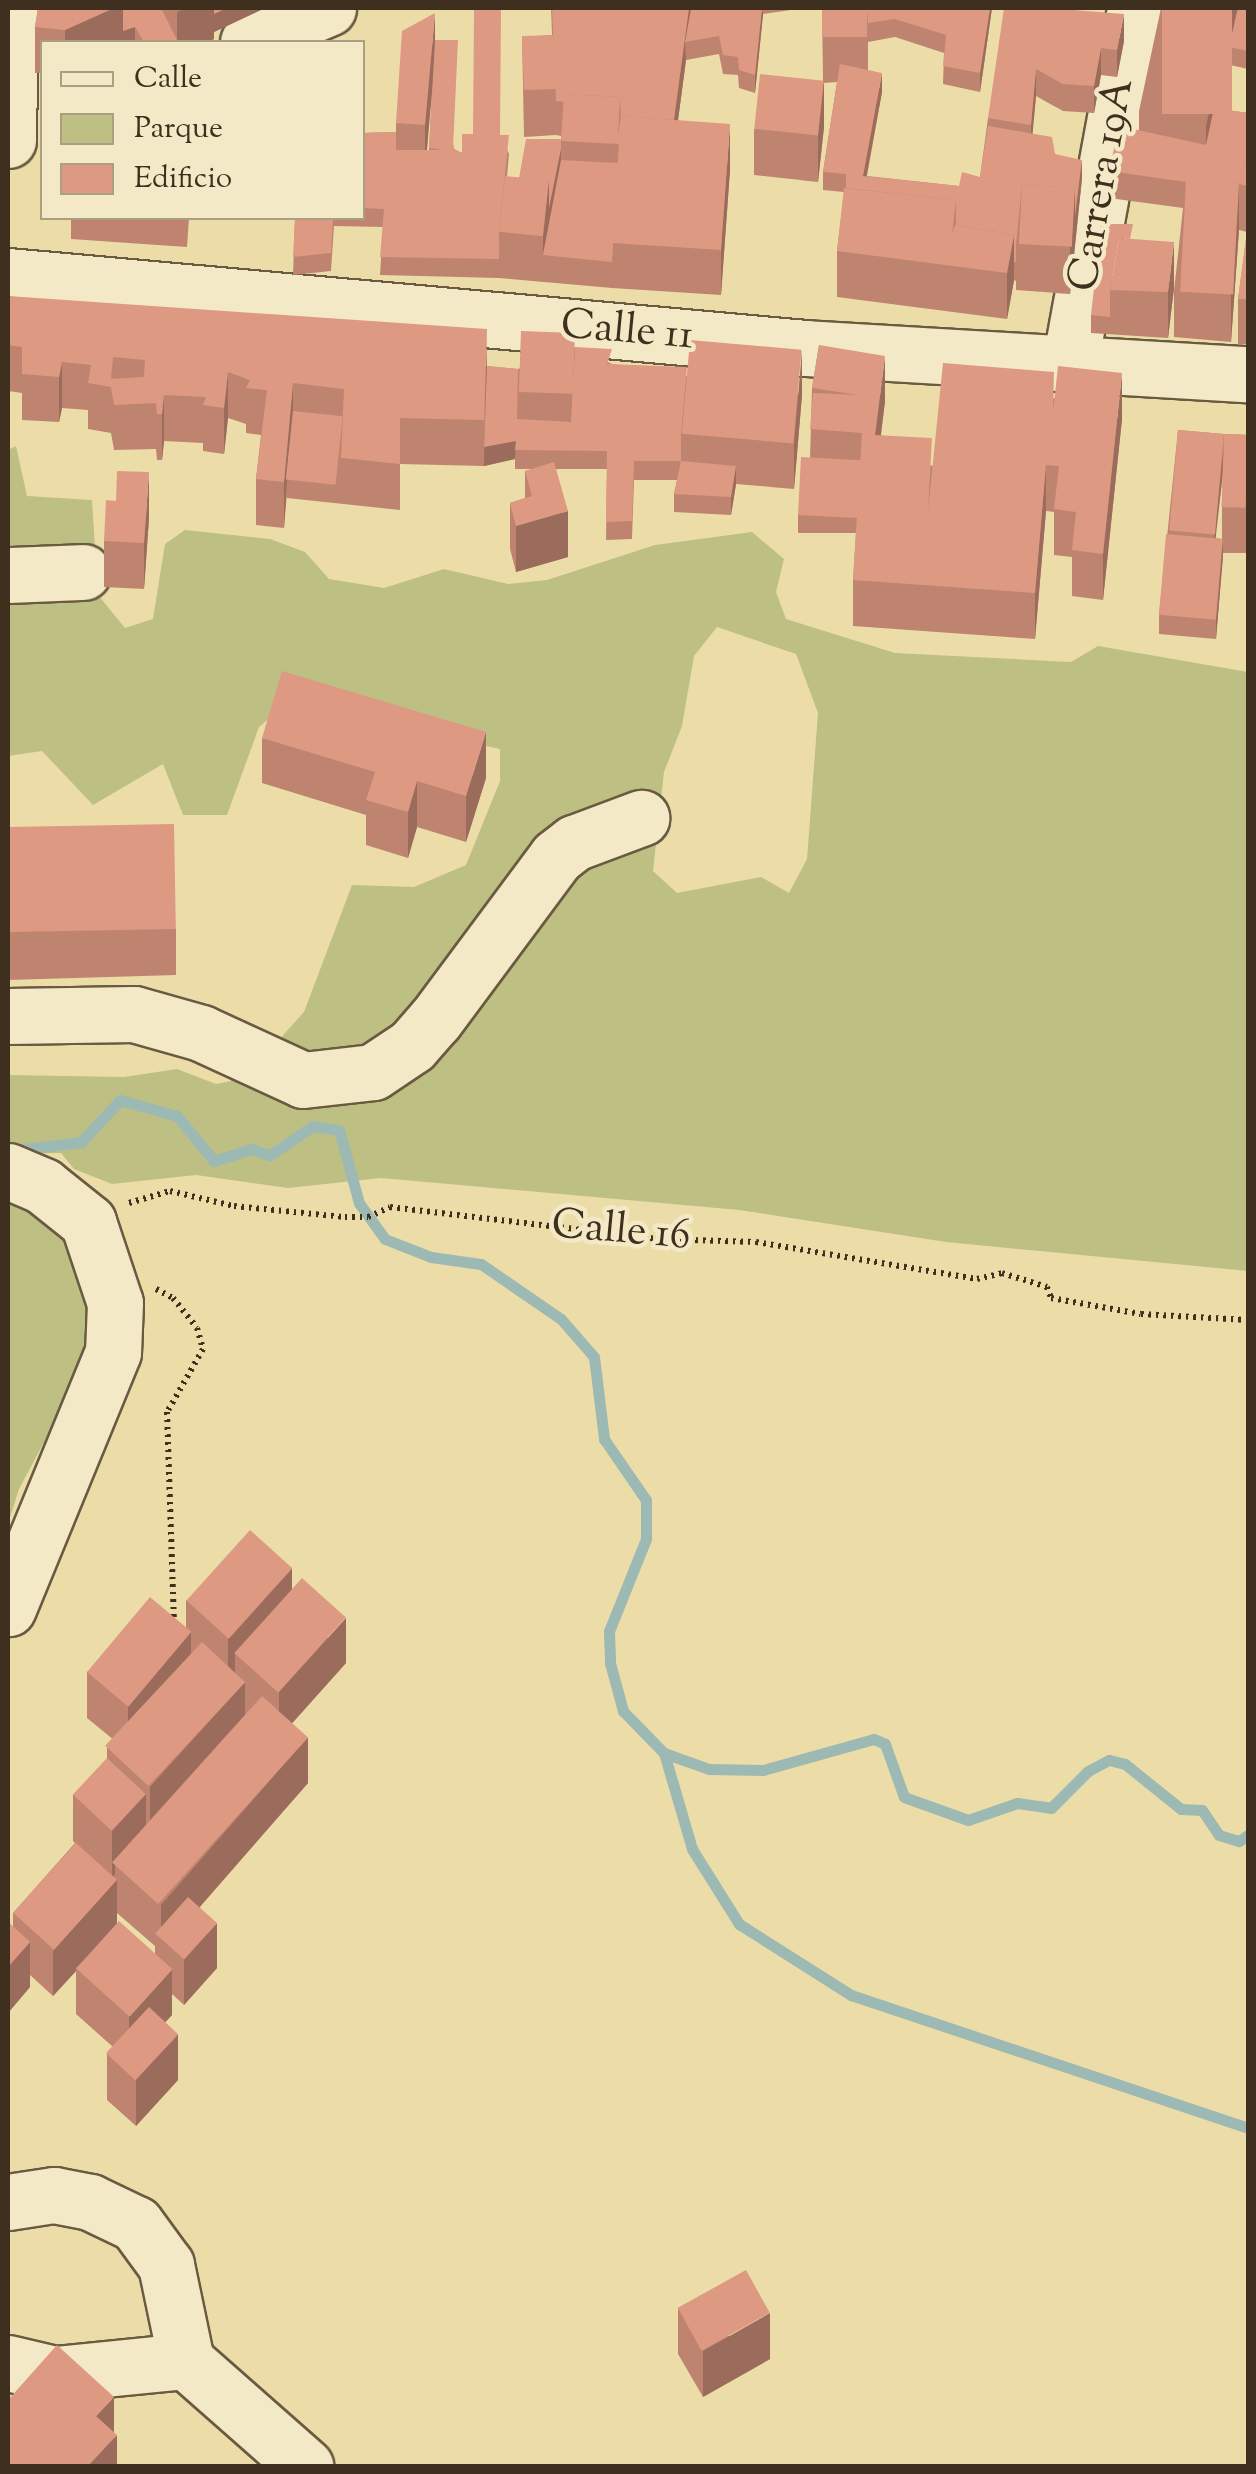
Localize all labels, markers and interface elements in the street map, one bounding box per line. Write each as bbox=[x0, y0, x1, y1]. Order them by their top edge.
legend bbox=[40, 40, 365, 220]
text: Calle bbox=[134, 58, 202, 101]
street label: Carrera 19A bbox=[1059, 74, 1147, 296]
text: Parque bbox=[134, 108, 223, 151]
text: Edificio bbox=[134, 158, 232, 201]
street label: Calle 11 bbox=[559, 301, 695, 363]
street label: Calle 16 bbox=[549, 1201, 693, 1263]

